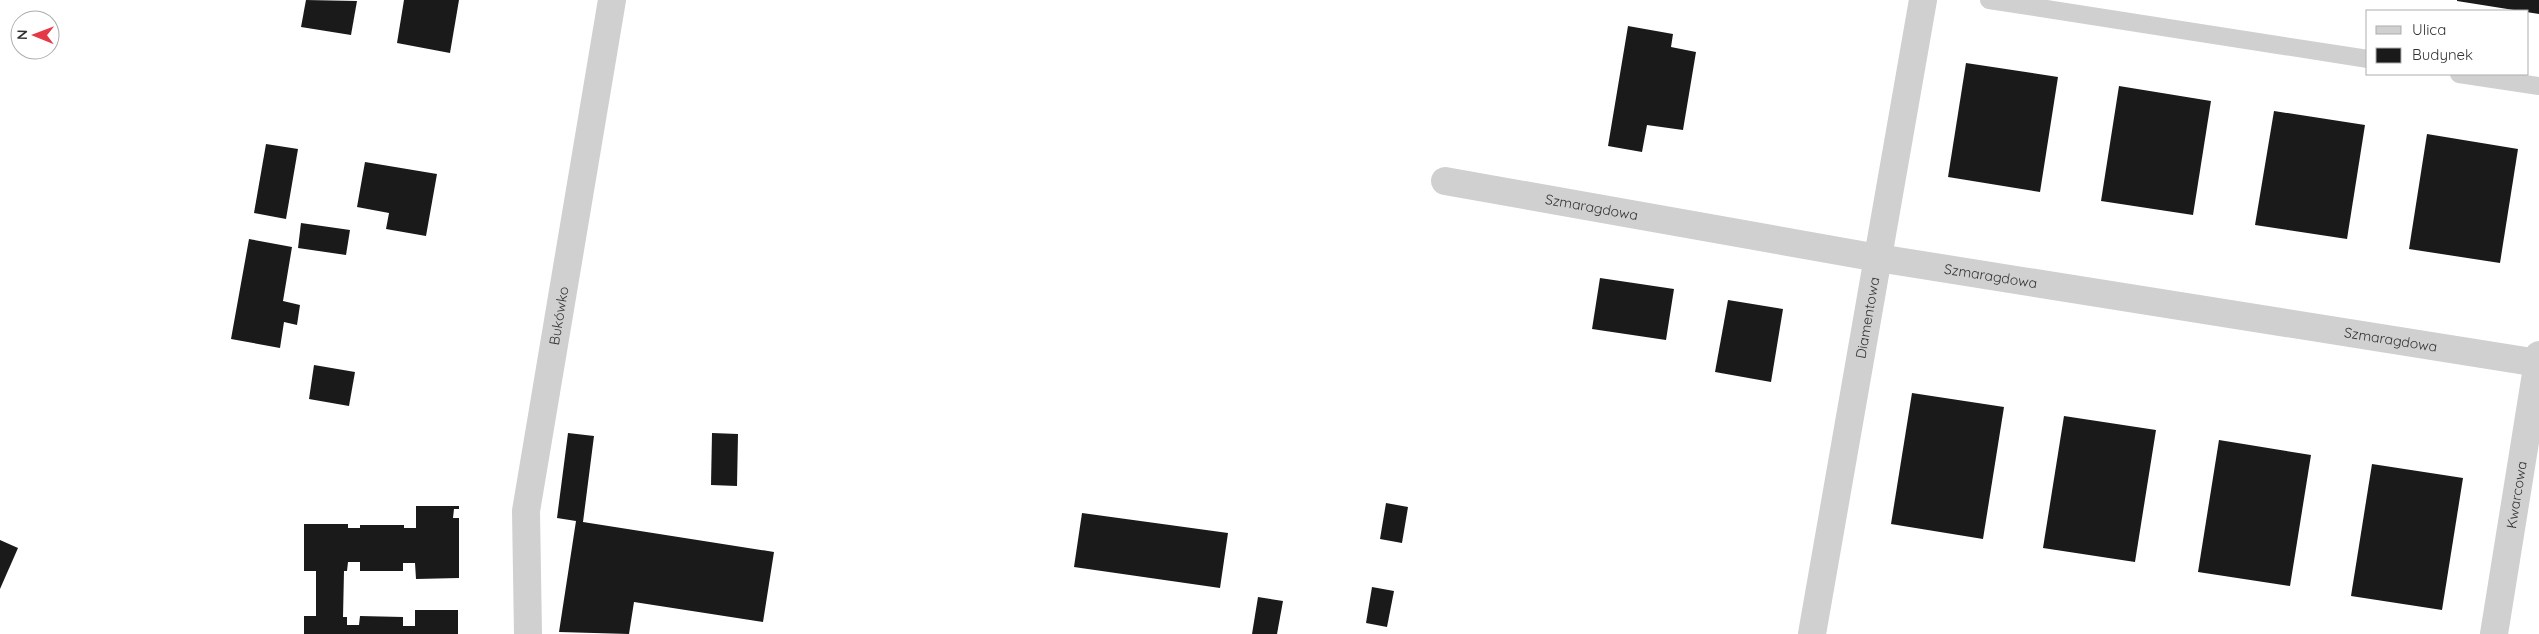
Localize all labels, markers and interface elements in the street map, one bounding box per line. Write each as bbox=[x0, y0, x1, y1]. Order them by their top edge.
north arrow bbox=[10, 10, 60, 60]
legend bbox=[2366, 10, 2529, 75]
text: Ulica bbox=[2412, 20, 2446, 39]
text: N bbox=[13, 29, 31, 40]
text: Budynek bbox=[2412, 45, 2473, 64]
street label: Szmaragdowa bbox=[1544, 190, 1640, 224]
street label: Szmaragdowa bbox=[1943, 260, 2039, 292]
street label: Diamentowa bbox=[1851, 276, 1883, 360]
street label: Bukówko bbox=[545, 285, 573, 346]
street label: Szmaragdowa bbox=[2343, 323, 2439, 356]
street label: Kwarcowa bbox=[2502, 460, 2531, 530]

